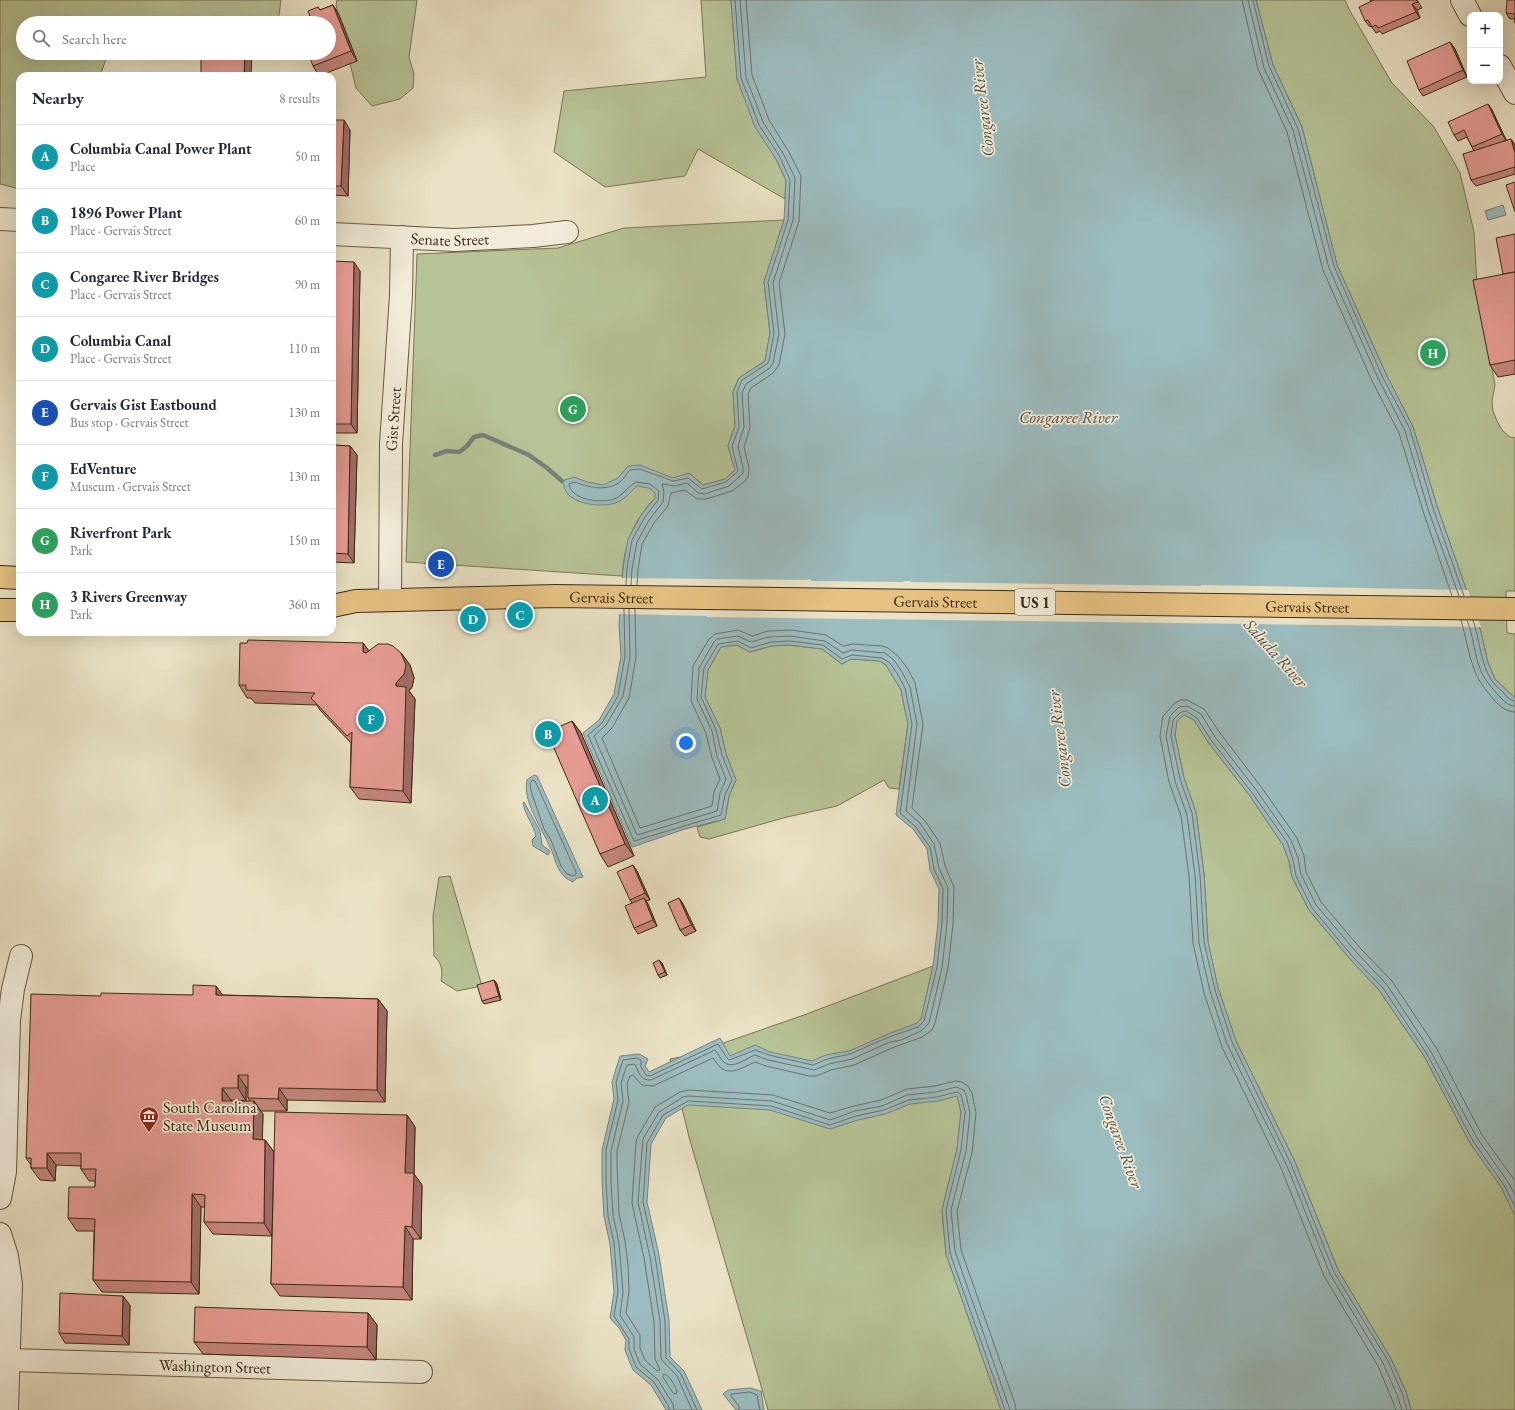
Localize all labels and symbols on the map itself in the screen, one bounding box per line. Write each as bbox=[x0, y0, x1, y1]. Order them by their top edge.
water label: Congaree River bbox=[965, 56, 999, 158]
street label: Senate Street bbox=[410, 227, 489, 250]
pin: H bbox=[1420, 338, 1446, 368]
street label: Gist Street bbox=[380, 386, 405, 451]
pin: G bbox=[560, 394, 586, 424]
water label: Congaree River bbox=[1019, 406, 1119, 428]
pin: E bbox=[428, 549, 454, 579]
street label: Gervais Street bbox=[569, 586, 654, 608]
road number: US 1 bbox=[1015, 589, 1055, 615]
street label: Gervais Street bbox=[893, 590, 978, 612]
street label: Gervais Street bbox=[1265, 595, 1349, 617]
pin: C bbox=[507, 600, 533, 630]
pin: D bbox=[460, 604, 486, 634]
water label: Saluda River bbox=[1239, 613, 1314, 693]
water label: Congaree River bbox=[1042, 687, 1076, 789]
pin: F bbox=[358, 704, 384, 734]
pin: B bbox=[535, 719, 561, 749]
your location bbox=[676, 733, 696, 753]
pin: A bbox=[582, 785, 608, 815]
water label: Congaree River bbox=[1094, 1091, 1149, 1192]
place label: South Carolina State Museum bbox=[163, 1097, 257, 1136]
museum icon: South Carolina State Museum bbox=[138, 1105, 160, 1133]
street label: Washington Street bbox=[159, 1354, 271, 1378]

